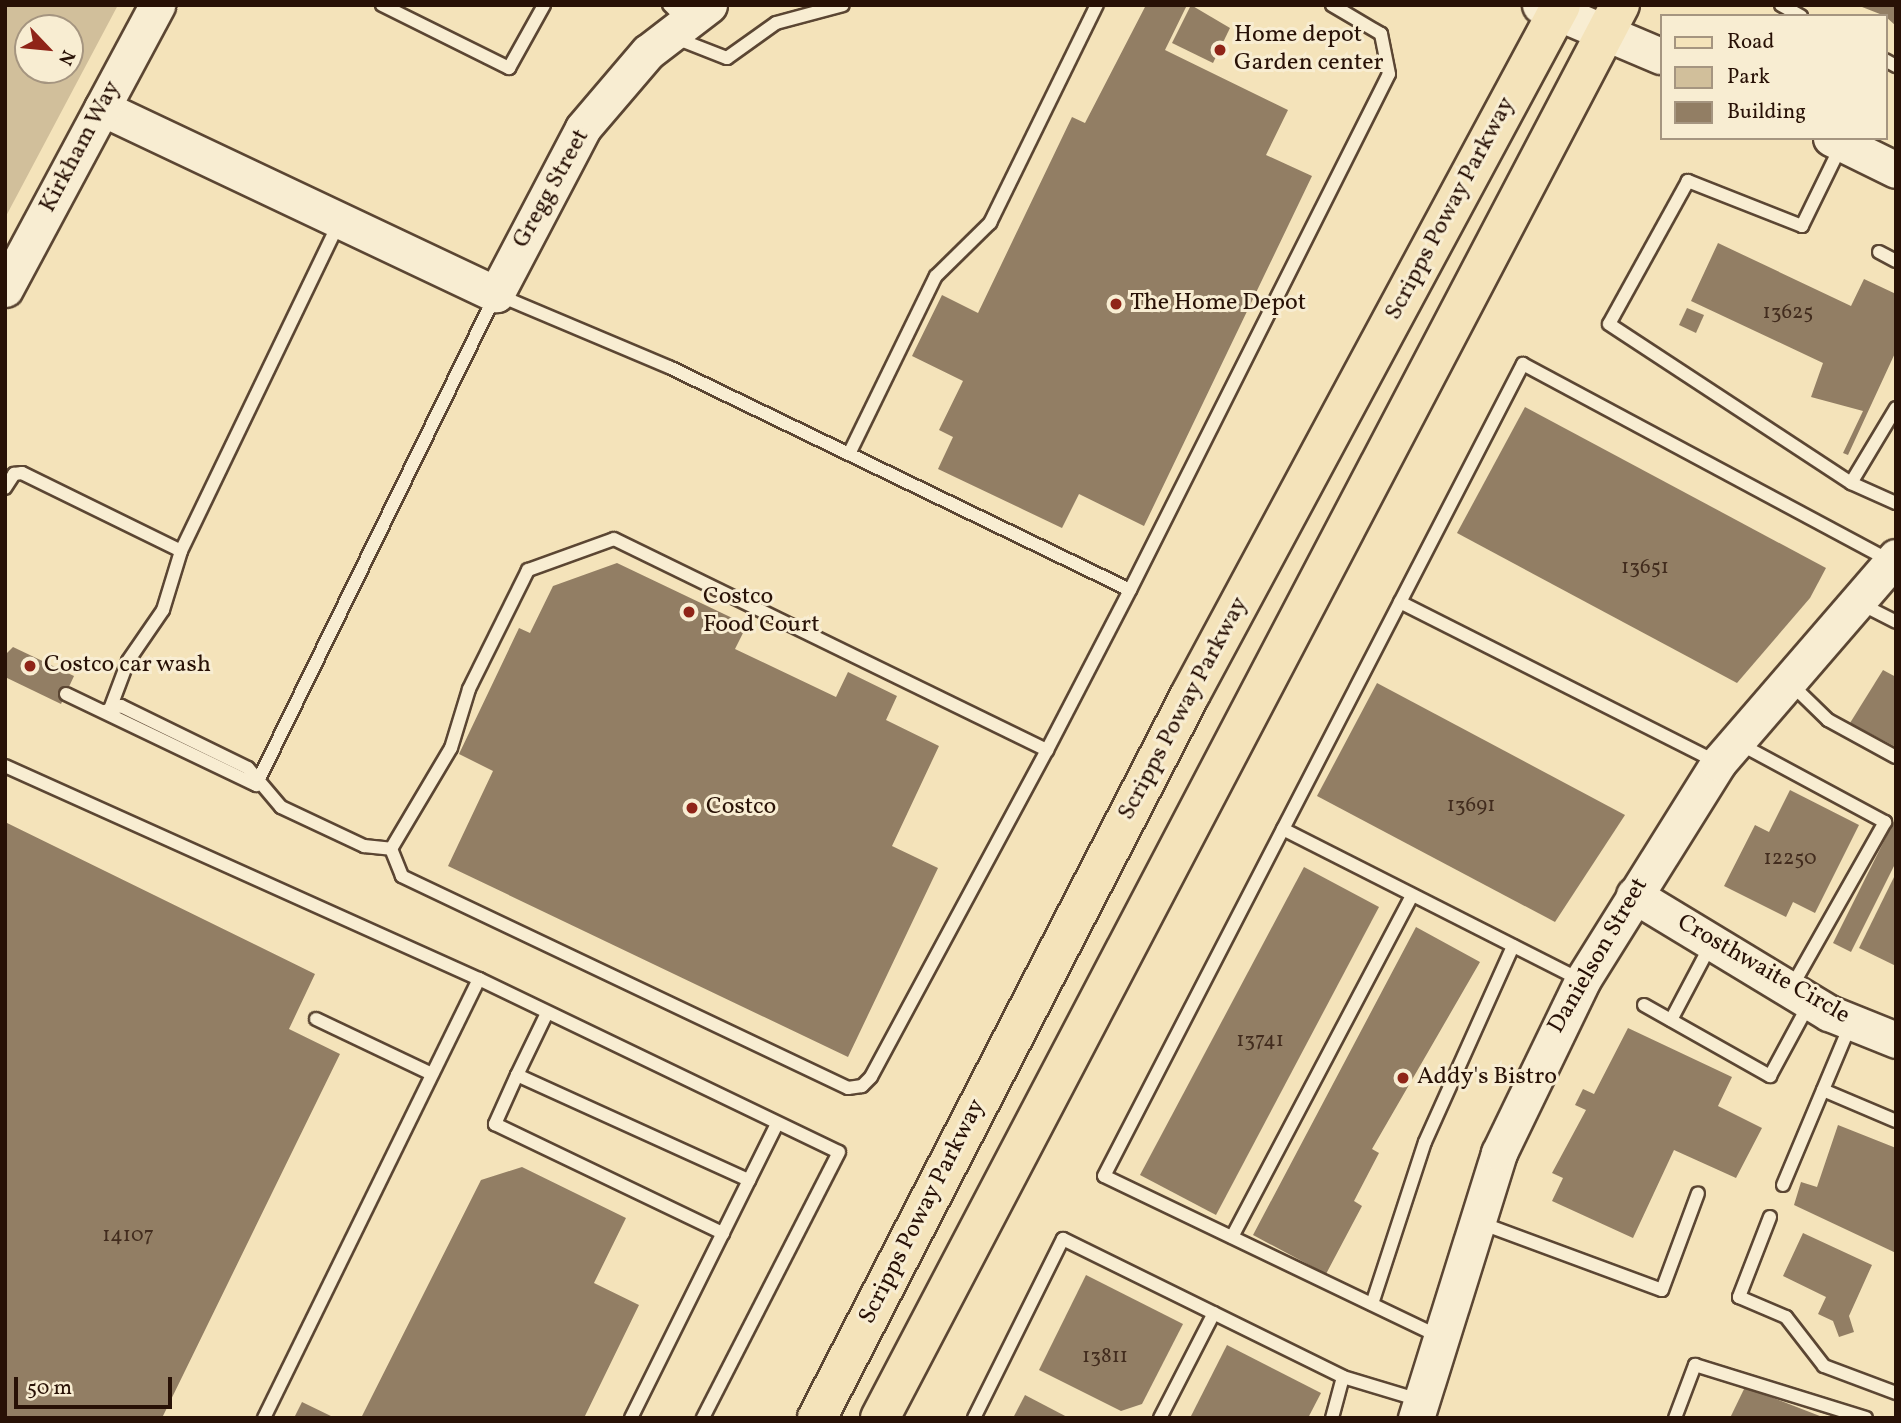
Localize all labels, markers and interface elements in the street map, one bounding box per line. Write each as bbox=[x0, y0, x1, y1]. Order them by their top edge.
north arrow bbox=[14, 14, 84, 84]
legend bbox=[1660, 14, 1887, 140]
place label: Home depot Garden center bbox=[1234, 22, 1384, 78]
text: Road bbox=[1727, 28, 1774, 57]
marker: Home depot Garden center bbox=[1212, 42, 1228, 58]
text: N bbox=[51, 45, 81, 69]
text: Park bbox=[1727, 63, 1770, 92]
street label: Kirkham Way bbox=[34, 76, 128, 218]
street label: Scripps Poway Parkway bbox=[1380, 92, 1522, 326]
text: Building bbox=[1727, 98, 1806, 127]
street label: Gregg Street bbox=[508, 125, 596, 253]
place label: The Home Depot bbox=[1130, 290, 1306, 318]
marker: The Home Depot bbox=[1108, 296, 1124, 312]
house number: 13625 bbox=[1763, 300, 1813, 326]
house number: 13651 bbox=[1621, 555, 1669, 581]
place label: Costco Food Court bbox=[703, 584, 820, 640]
street label: Scripps Poway Parkway bbox=[1113, 592, 1255, 826]
marker: Costco Food Court bbox=[681, 604, 697, 620]
place label: Costco car wash bbox=[44, 652, 212, 680]
marker: Costco car wash bbox=[22, 658, 38, 674]
house number: 13691 bbox=[1447, 793, 1495, 819]
place label: Costco bbox=[706, 794, 776, 822]
marker: Costco bbox=[684, 800, 700, 816]
house number: 12250 bbox=[1763, 846, 1817, 872]
street label: Danielson Street bbox=[1543, 873, 1655, 1039]
street label: Crosthwaite Circle bbox=[1672, 909, 1854, 1031]
house number: 13741 bbox=[1236, 1028, 1284, 1054]
place label: Addy's Bistro bbox=[1417, 1064, 1557, 1092]
marker: Addy's Bistro bbox=[1395, 1070, 1411, 1086]
street label: Scripps Poway Parkway bbox=[854, 1094, 992, 1330]
house number: 14107 bbox=[102, 1223, 154, 1249]
house number: 13811 bbox=[1082, 1344, 1128, 1370]
scale bar bbox=[18, 1364, 175, 1408]
text: 50 m bbox=[27, 1374, 72, 1403]

